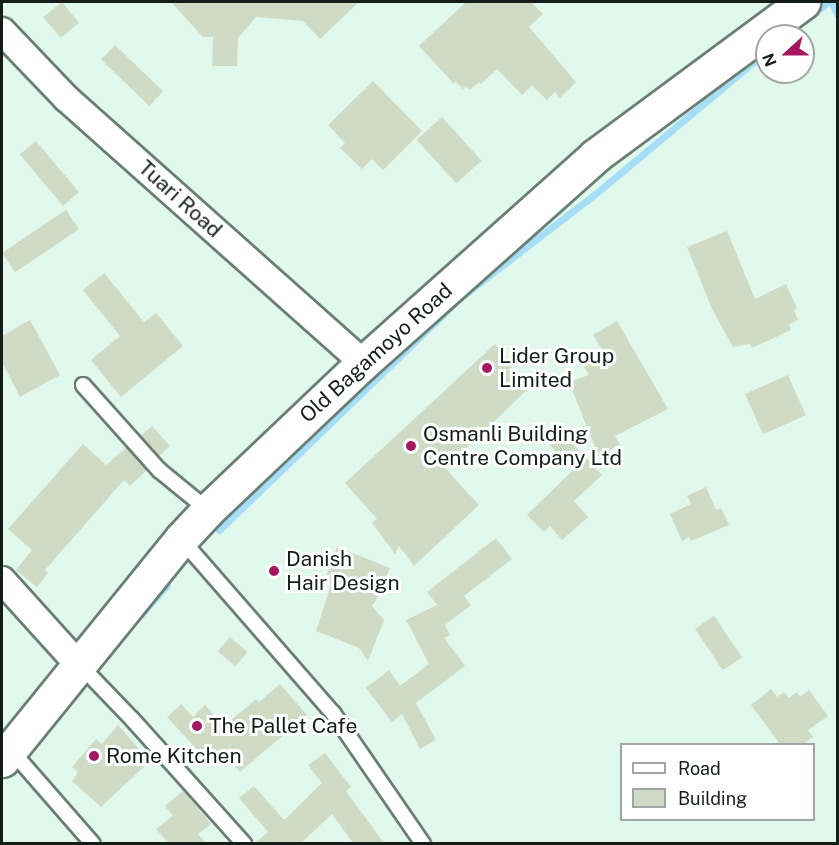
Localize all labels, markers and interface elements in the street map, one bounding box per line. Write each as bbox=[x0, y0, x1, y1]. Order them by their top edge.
north arrow bbox=[755, 24, 815, 84]
text: N bbox=[758, 51, 781, 69]
street label: Tuari Road bbox=[133, 155, 227, 243]
street label: Old Bagamoyo Road bbox=[295, 278, 457, 428]
place label: Lider Group Limited bbox=[499, 343, 614, 393]
marker: Lider Group Limited bbox=[480, 361, 494, 375]
place label: Osmanli Building Centre Company Ltd bbox=[423, 421, 622, 471]
marker: Osmanli Building Centre Company Ltd bbox=[404, 439, 418, 453]
place label: Danish Hair Design bbox=[286, 546, 400, 596]
marker: Danish Hair Design bbox=[267, 564, 281, 578]
place label: The Pallet Cafe bbox=[209, 713, 358, 739]
marker: The Pallet Cafe bbox=[190, 719, 204, 733]
place label: Rome Kitchen bbox=[106, 743, 242, 769]
legend bbox=[620, 743, 815, 821]
marker: Rome Kitchen bbox=[87, 749, 101, 763]
text: Road bbox=[678, 758, 721, 779]
text: Building bbox=[678, 788, 747, 809]

